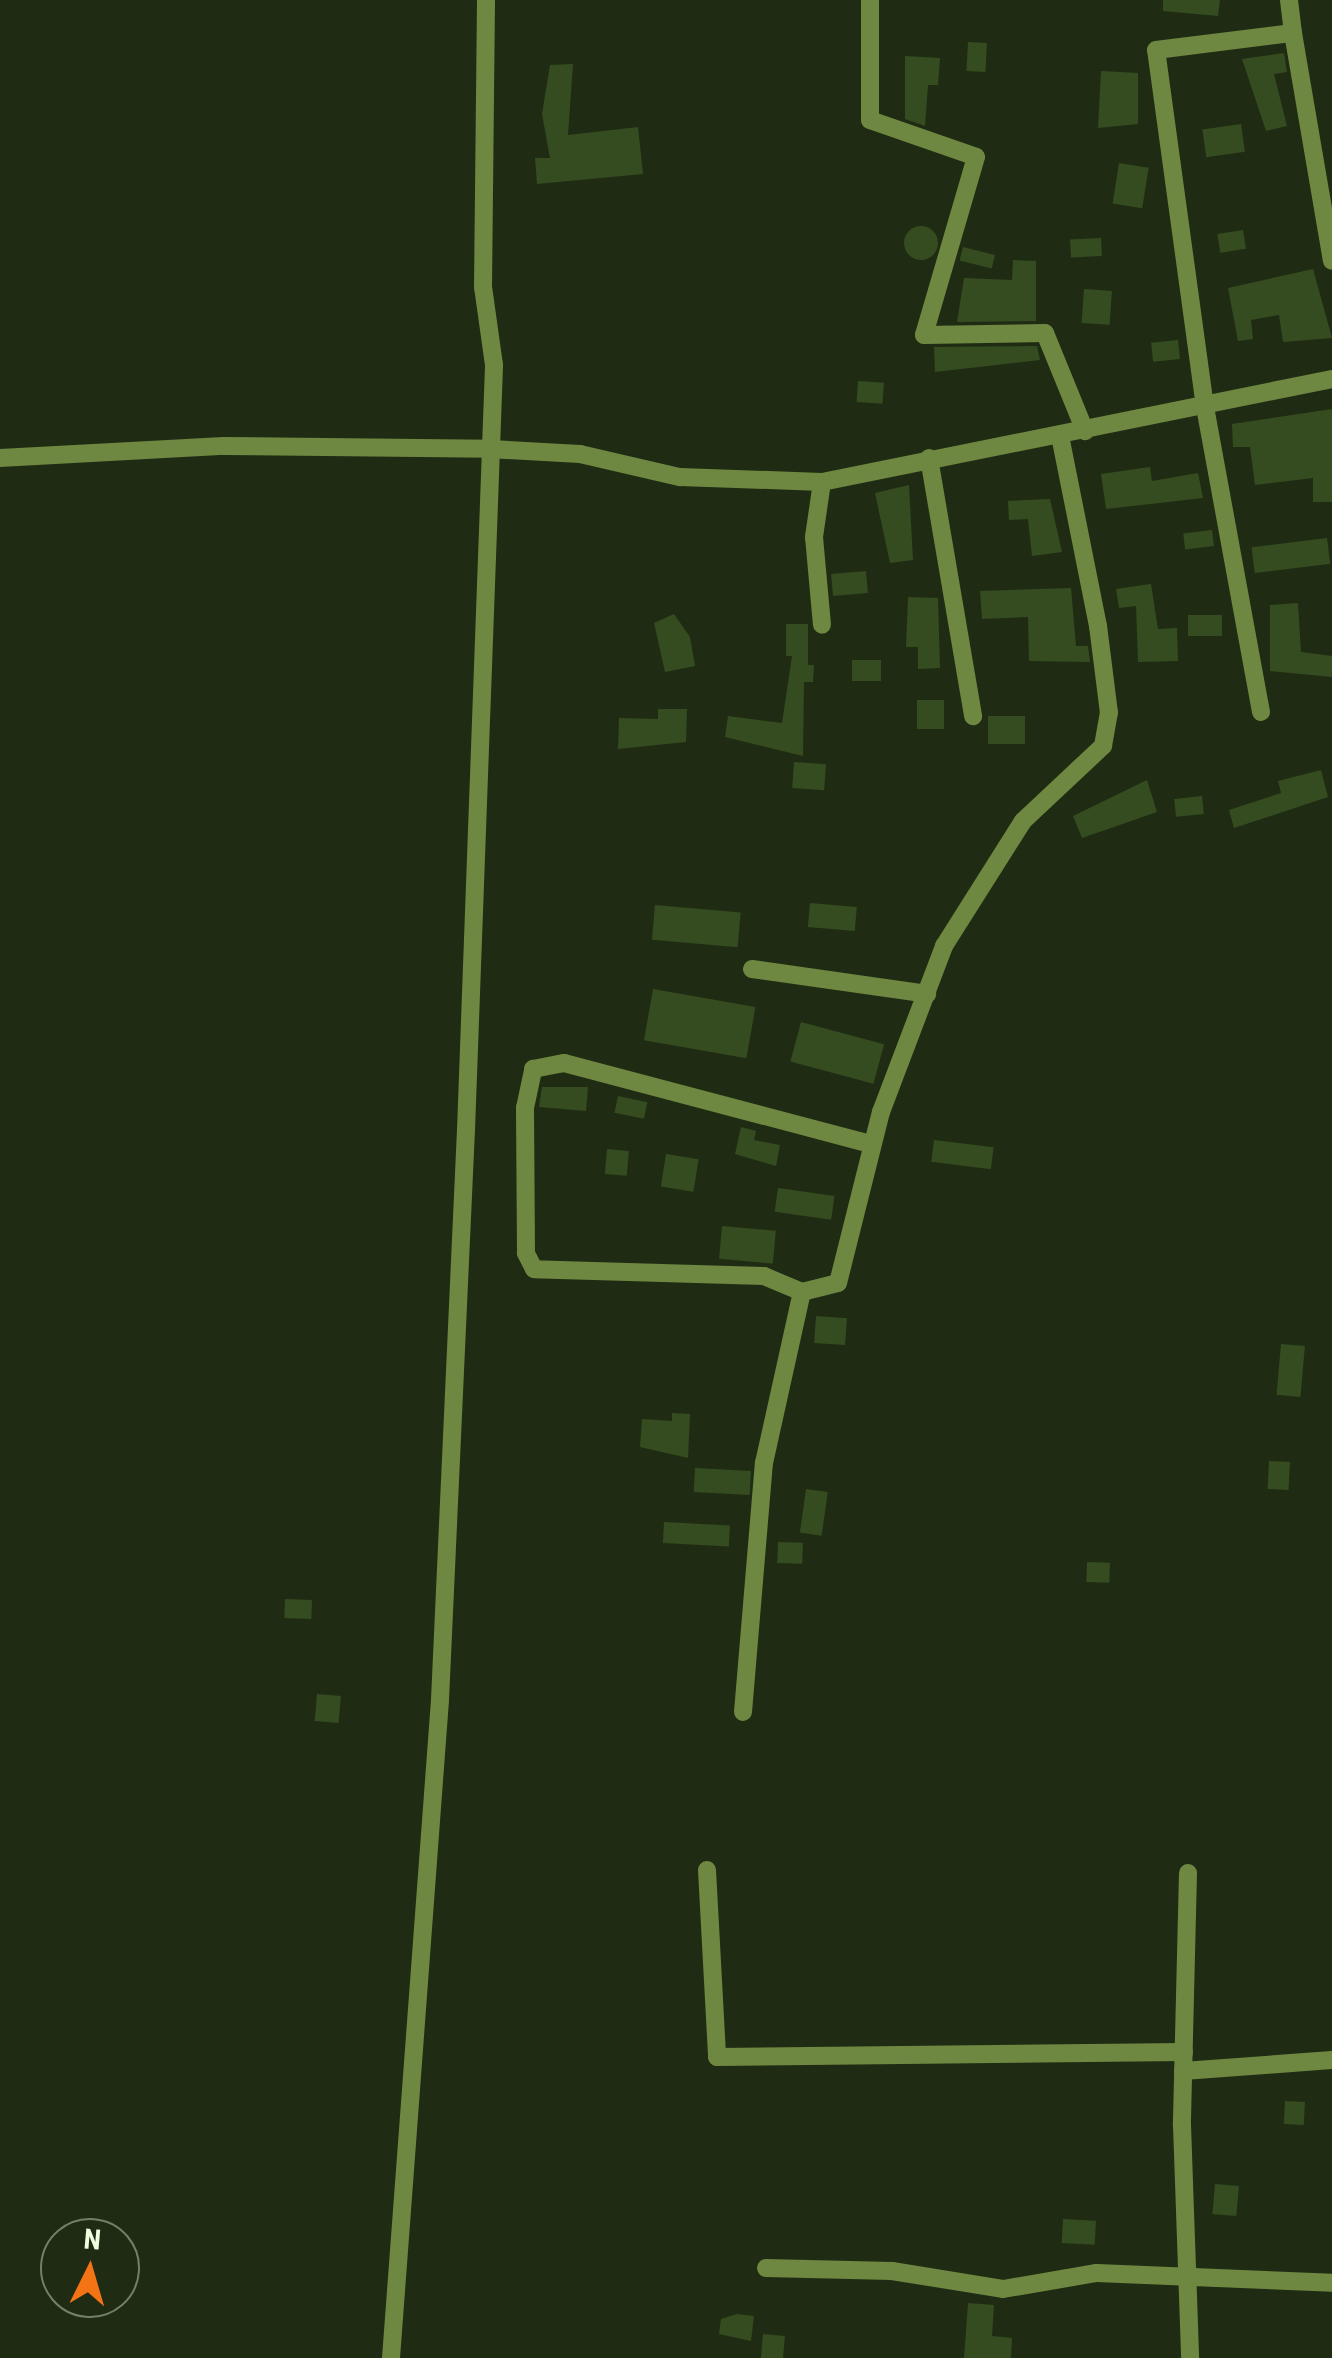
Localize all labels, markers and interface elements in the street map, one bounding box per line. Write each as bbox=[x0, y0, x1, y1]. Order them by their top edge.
north arrow bbox=[40, 2218, 140, 2318]
text: N bbox=[83, 2222, 102, 2257]

